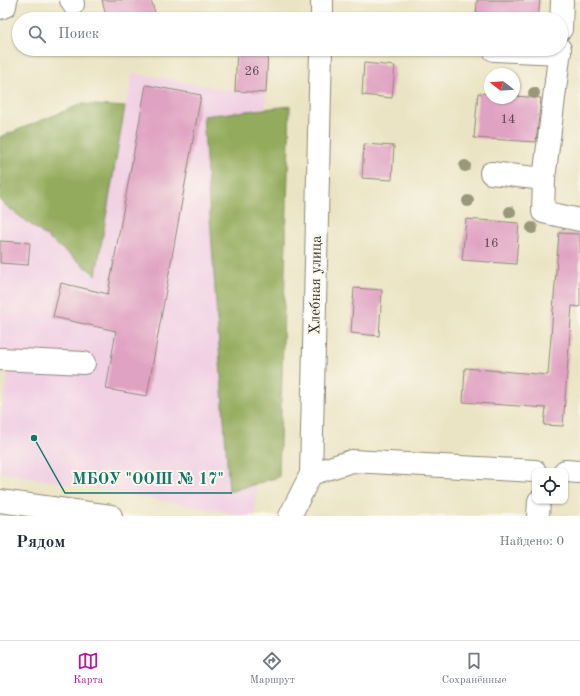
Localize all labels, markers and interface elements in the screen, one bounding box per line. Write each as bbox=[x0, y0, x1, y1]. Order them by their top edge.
search box bbox=[12, 12, 568, 56]
icon: search bbox=[26, 23, 48, 45]
text: Поиск bbox=[58, 27, 99, 42]
house number: 26 bbox=[244, 65, 260, 78]
north arrow bbox=[484, 68, 520, 104]
house number: 14 bbox=[500, 113, 516, 126]
street label: Хлебная улица bbox=[308, 235, 325, 335]
house number: 16 bbox=[483, 237, 499, 250]
callout: МБОУ "ООШ № 17" bbox=[65, 465, 232, 493]
map controls bbox=[532, 468, 568, 504]
button: locate bbox=[532, 468, 568, 504]
text: МБОУ "ООШ № 17" bbox=[72, 472, 224, 488]
text: Рядом bbox=[16, 534, 65, 551]
text: Найдено: 0 bbox=[500, 535, 564, 548]
tab: Карта bbox=[73, 650, 103, 688]
tab: Маршрут bbox=[250, 650, 295, 688]
tab: Сохранённые bbox=[442, 650, 507, 688]

